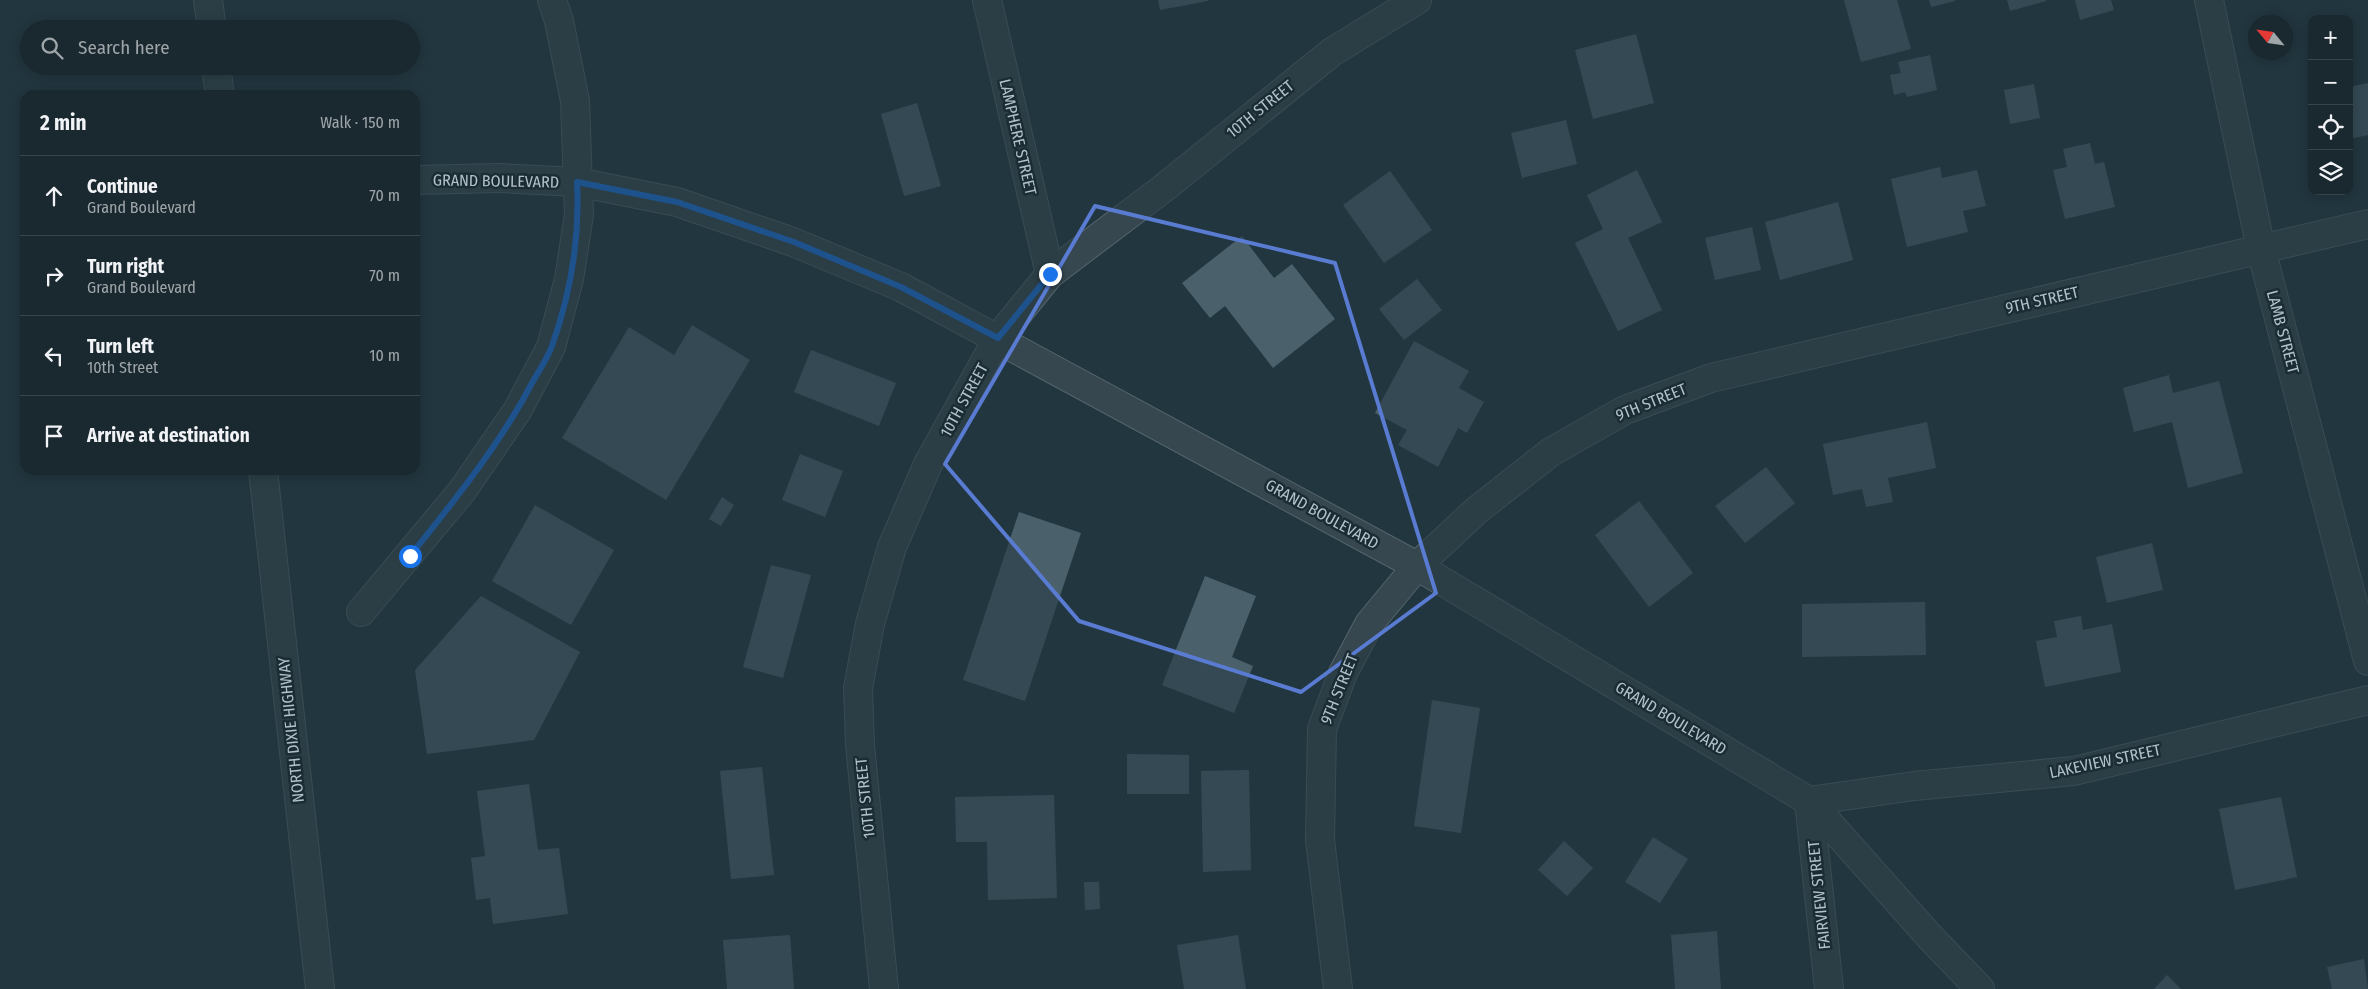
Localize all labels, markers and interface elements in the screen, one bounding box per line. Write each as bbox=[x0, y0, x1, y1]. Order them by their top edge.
north arrow bbox=[2248, 15, 2293, 60]
map controls bbox=[2308, 15, 2353, 195]
button: + bbox=[2308, 15, 2353, 60]
search box bbox=[20, 20, 420, 75]
icon: search bbox=[38, 34, 66, 62]
text: Search here bbox=[78, 36, 170, 59]
button: − bbox=[2308, 60, 2353, 105]
street label: 10TH STREET bbox=[1223, 76, 1298, 142]
street label: LAMPHERE STREET bbox=[995, 77, 1041, 197]
button: locate bbox=[2308, 105, 2353, 150]
text: 2 min bbox=[40, 110, 87, 136]
text: Walk · 150 m bbox=[320, 113, 400, 132]
button: layers bbox=[2308, 150, 2353, 195]
street label: GRAND BOULEVARD bbox=[433, 170, 559, 192]
text: Continue bbox=[87, 175, 158, 198]
icon: ahead bbox=[40, 182, 68, 210]
text: 70 m bbox=[369, 186, 400, 205]
text: Grand Boulevard bbox=[87, 198, 196, 217]
text: Turn right bbox=[87, 255, 164, 278]
icon: right bbox=[40, 262, 68, 290]
route end bbox=[1039, 263, 1062, 286]
text: 70 m bbox=[369, 266, 400, 285]
text: Grand Boulevard bbox=[87, 278, 196, 297]
street label: 9TH STREET bbox=[2004, 282, 2081, 318]
street label: LAMB STREET bbox=[2263, 288, 2303, 376]
text: Turn left bbox=[87, 335, 154, 358]
icon: left bbox=[40, 342, 68, 370]
text: 10 m bbox=[369, 346, 400, 365]
text: 10th Street bbox=[87, 358, 158, 377]
street label: 10TH STREET bbox=[936, 359, 992, 440]
street label: 9TH STREET bbox=[1613, 379, 1690, 425]
icon: arrive bbox=[40, 422, 68, 450]
text: Arrive at destination bbox=[87, 424, 250, 447]
street label: GRAND BOULEVARD bbox=[1262, 475, 1382, 553]
route start bbox=[399, 545, 422, 568]
street label: 9TH STREET bbox=[1316, 650, 1362, 727]
street label: NORTH DIXIE HIGHWAY bbox=[274, 656, 308, 804]
street label: GRAND BOULEVARD bbox=[1612, 677, 1730, 759]
street label: LAKEVIEW STREET bbox=[2048, 740, 2163, 782]
street label: 10TH STREET bbox=[851, 756, 879, 839]
street label: FAIRVIEW STREET bbox=[1804, 839, 1834, 950]

